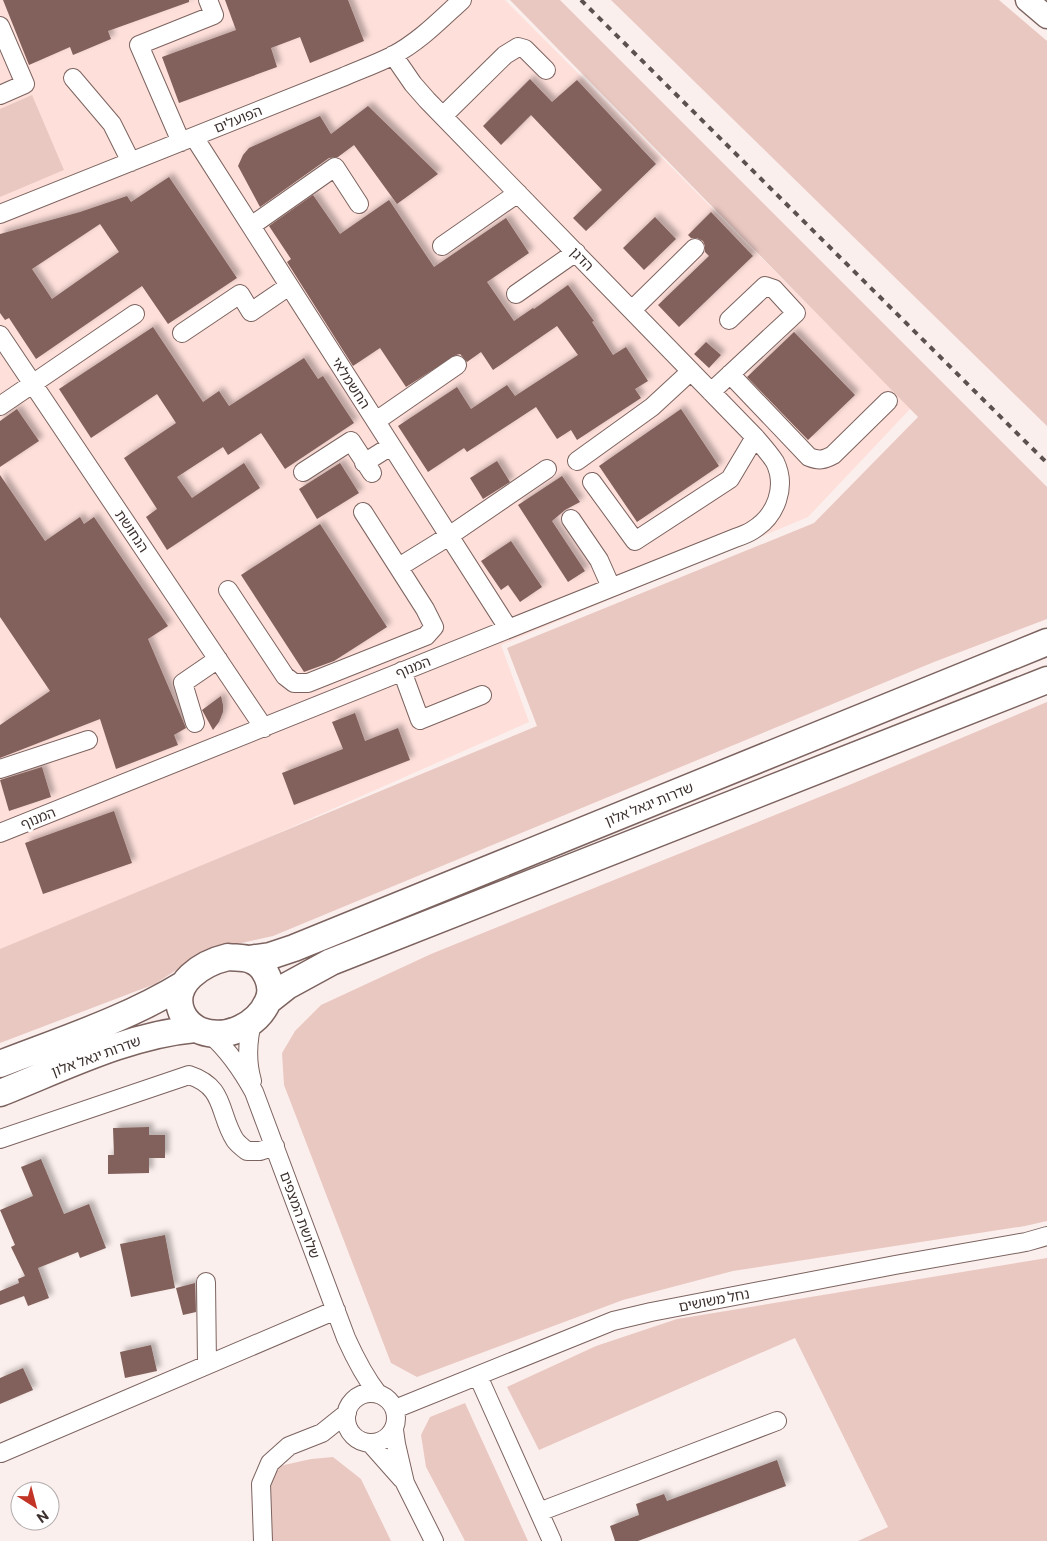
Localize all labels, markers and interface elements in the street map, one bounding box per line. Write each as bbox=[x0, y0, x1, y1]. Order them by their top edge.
street label: הפועלים bbox=[211, 101, 264, 136]
street label: הדגן bbox=[567, 243, 598, 274]
street label: החשמלאי bbox=[329, 354, 374, 411]
street label: הנחושת bbox=[112, 506, 153, 555]
street label: המנוף bbox=[393, 652, 433, 681]
street label: שדרות יגאל אלון bbox=[602, 778, 696, 829]
street label: המנוף bbox=[18, 803, 58, 832]
street label: שדרות יגאל אלון bbox=[49, 1031, 143, 1080]
street label: שלושת המצפים bbox=[277, 1169, 324, 1261]
street label: נחל משושים bbox=[677, 1284, 751, 1315]
north arrow bbox=[10, 1481, 60, 1531]
text: N bbox=[34, 1507, 52, 1527]

